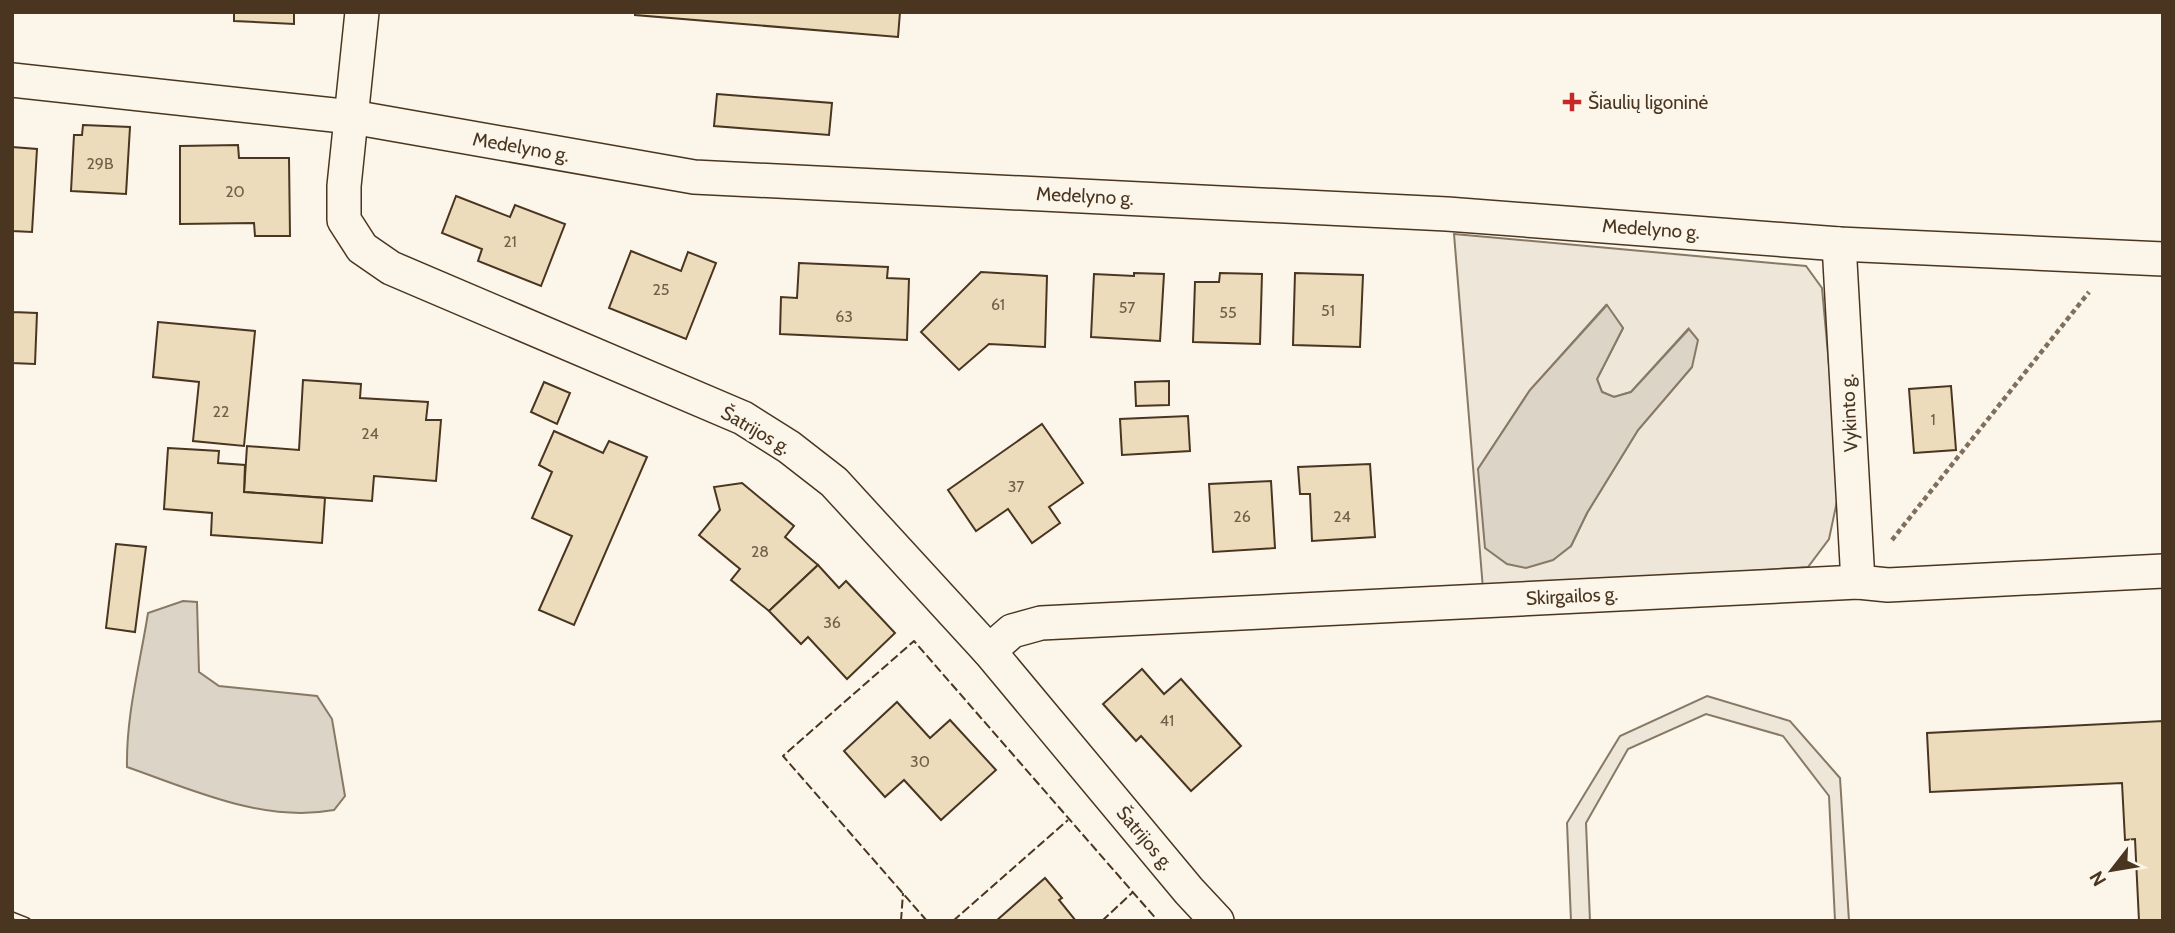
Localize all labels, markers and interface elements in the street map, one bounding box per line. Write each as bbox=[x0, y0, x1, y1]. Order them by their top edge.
place label: Šiaulių ligoninė bbox=[1588, 90, 1709, 114]
marker: Šiaulių ligoninė bbox=[1562, 92, 1582, 112]
street label: Medelyno g. bbox=[471, 127, 571, 167]
house number: 29B bbox=[86, 154, 114, 173]
house number: 20 bbox=[225, 182, 245, 201]
street label: Medelyno g. bbox=[1036, 182, 1134, 210]
street label: Medelyno g. bbox=[1601, 214, 1701, 244]
house number: 21 bbox=[503, 232, 517, 251]
house number: 25 bbox=[652, 280, 670, 299]
house number: 61 bbox=[991, 295, 1005, 314]
house number: 57 bbox=[1119, 298, 1135, 317]
house number: 51 bbox=[1321, 301, 1335, 320]
house number: 55 bbox=[1219, 303, 1237, 322]
house number: 63 bbox=[835, 307, 853, 326]
street label: Vykinto g. bbox=[1835, 373, 1863, 453]
street label: Šatrijos g. bbox=[717, 400, 795, 459]
house number: 22 bbox=[213, 402, 229, 421]
house number: 1 bbox=[1930, 410, 1936, 429]
house number: 24 bbox=[361, 424, 379, 443]
house number: 37 bbox=[1008, 477, 1024, 496]
house number: 26 bbox=[1233, 507, 1251, 526]
house number: 24 bbox=[1333, 507, 1351, 526]
house number: 28 bbox=[751, 542, 769, 561]
street label: Skirgailos g. bbox=[1525, 582, 1619, 610]
house number: 36 bbox=[823, 613, 841, 632]
house number: 41 bbox=[1160, 711, 1174, 730]
house number: 30 bbox=[910, 752, 930, 771]
street label: Šatrijos g. bbox=[1112, 801, 1179, 875]
north arrow bbox=[2077, 835, 2147, 905]
text: N bbox=[2085, 867, 2111, 890]

